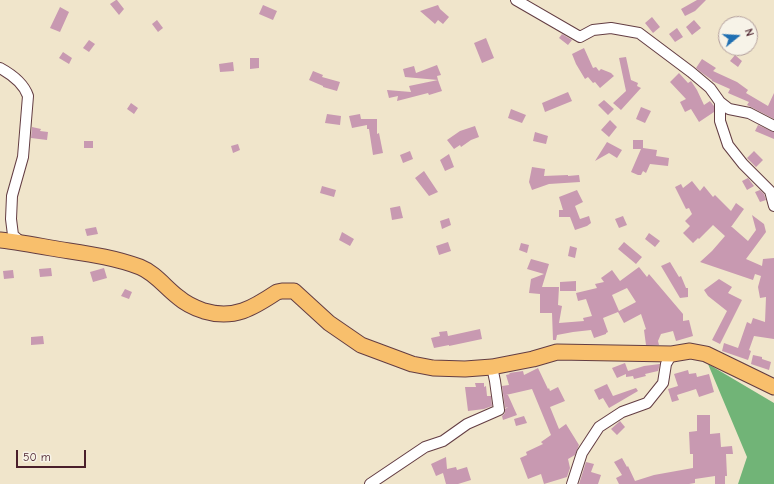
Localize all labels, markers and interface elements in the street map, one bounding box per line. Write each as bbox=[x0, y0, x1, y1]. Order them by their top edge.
north arrow bbox=[718, 16, 758, 56]
text: N bbox=[742, 27, 756, 38]
scale bar bbox=[18, 442, 88, 468]
text: 50 m bbox=[23, 450, 51, 464]

